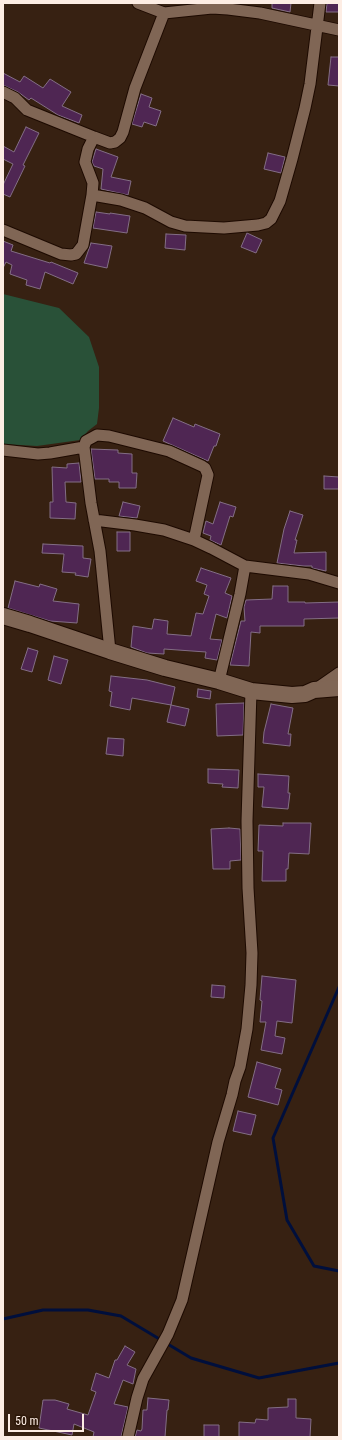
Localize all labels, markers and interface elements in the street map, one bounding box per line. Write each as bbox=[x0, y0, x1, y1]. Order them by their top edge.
scale bar bbox=[10, 1406, 86, 1432]
text: 50 m bbox=[15, 1414, 39, 1428]

